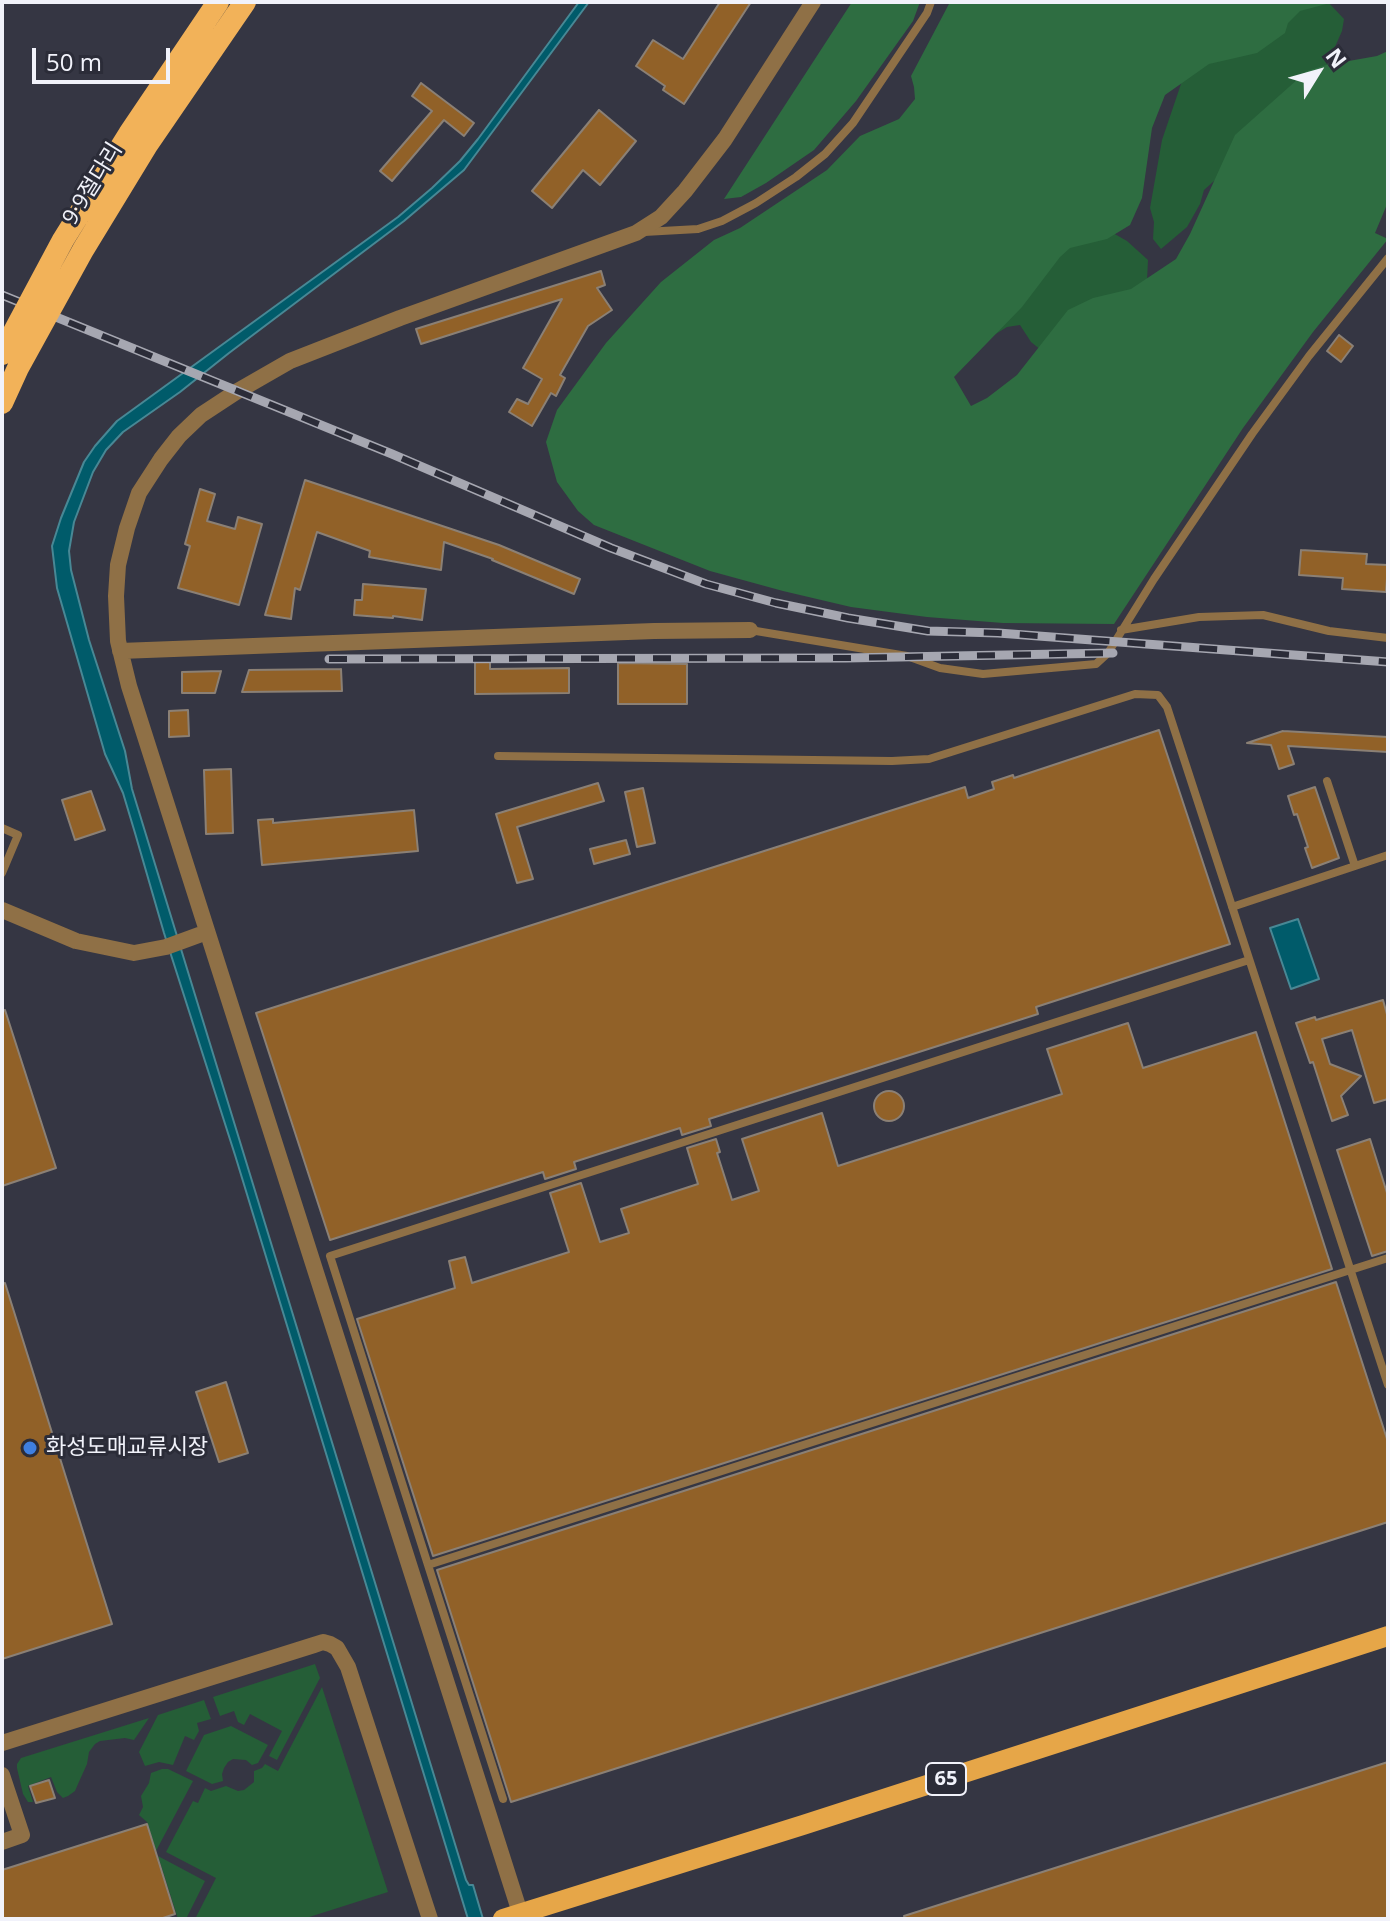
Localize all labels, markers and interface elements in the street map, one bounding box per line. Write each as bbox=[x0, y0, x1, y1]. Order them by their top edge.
scale bar bbox=[36, 32, 174, 82]
north arrow bbox=[1278, 32, 1358, 112]
text: N bbox=[1320, 41, 1355, 74]
text: 50 m bbox=[46, 45, 102, 78]
street label: 9·9절다리 bbox=[58, 138, 128, 230]
place label: 화성도매교류시장 bbox=[46, 1435, 208, 1461]
marker: 화성도매교류시장 bbox=[21, 1439, 39, 1457]
road number: 65 bbox=[926, 1763, 966, 1795]

